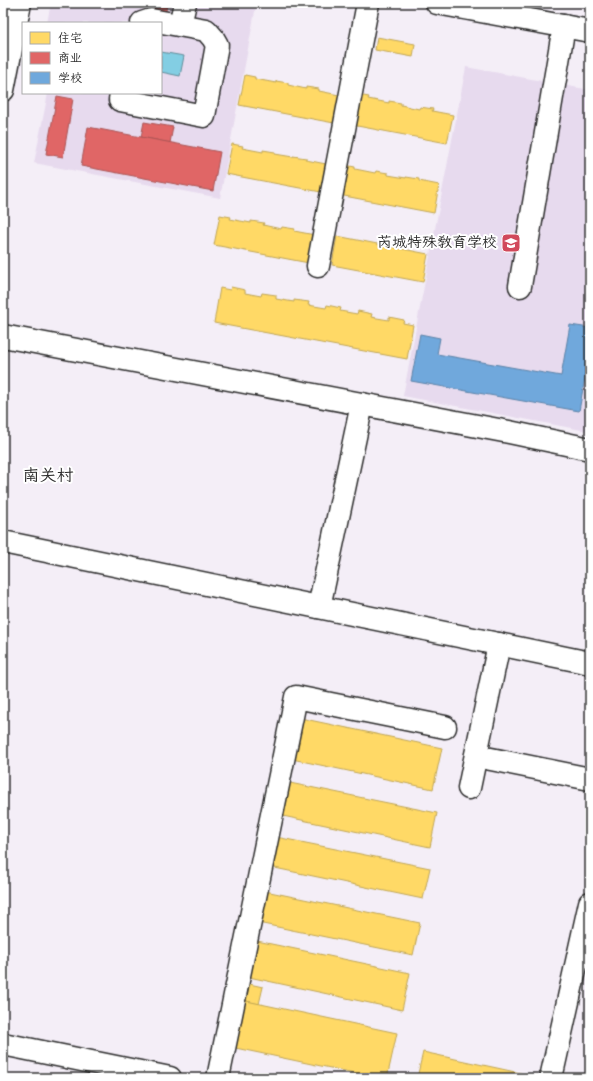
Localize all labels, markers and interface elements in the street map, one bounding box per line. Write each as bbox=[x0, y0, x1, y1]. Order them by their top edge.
legend bbox=[22, 22, 162, 94]
text: 住宅 bbox=[58, 31, 82, 47]
text: 商业 bbox=[58, 51, 82, 67]
text: 学校 bbox=[58, 71, 82, 87]
school or university icon: 芮城特殊教育学校 bbox=[500, 232, 522, 254]
place label: 芮城特殊教育学校 bbox=[377, 233, 497, 253]
district label: 南关村 bbox=[23, 465, 74, 487]

